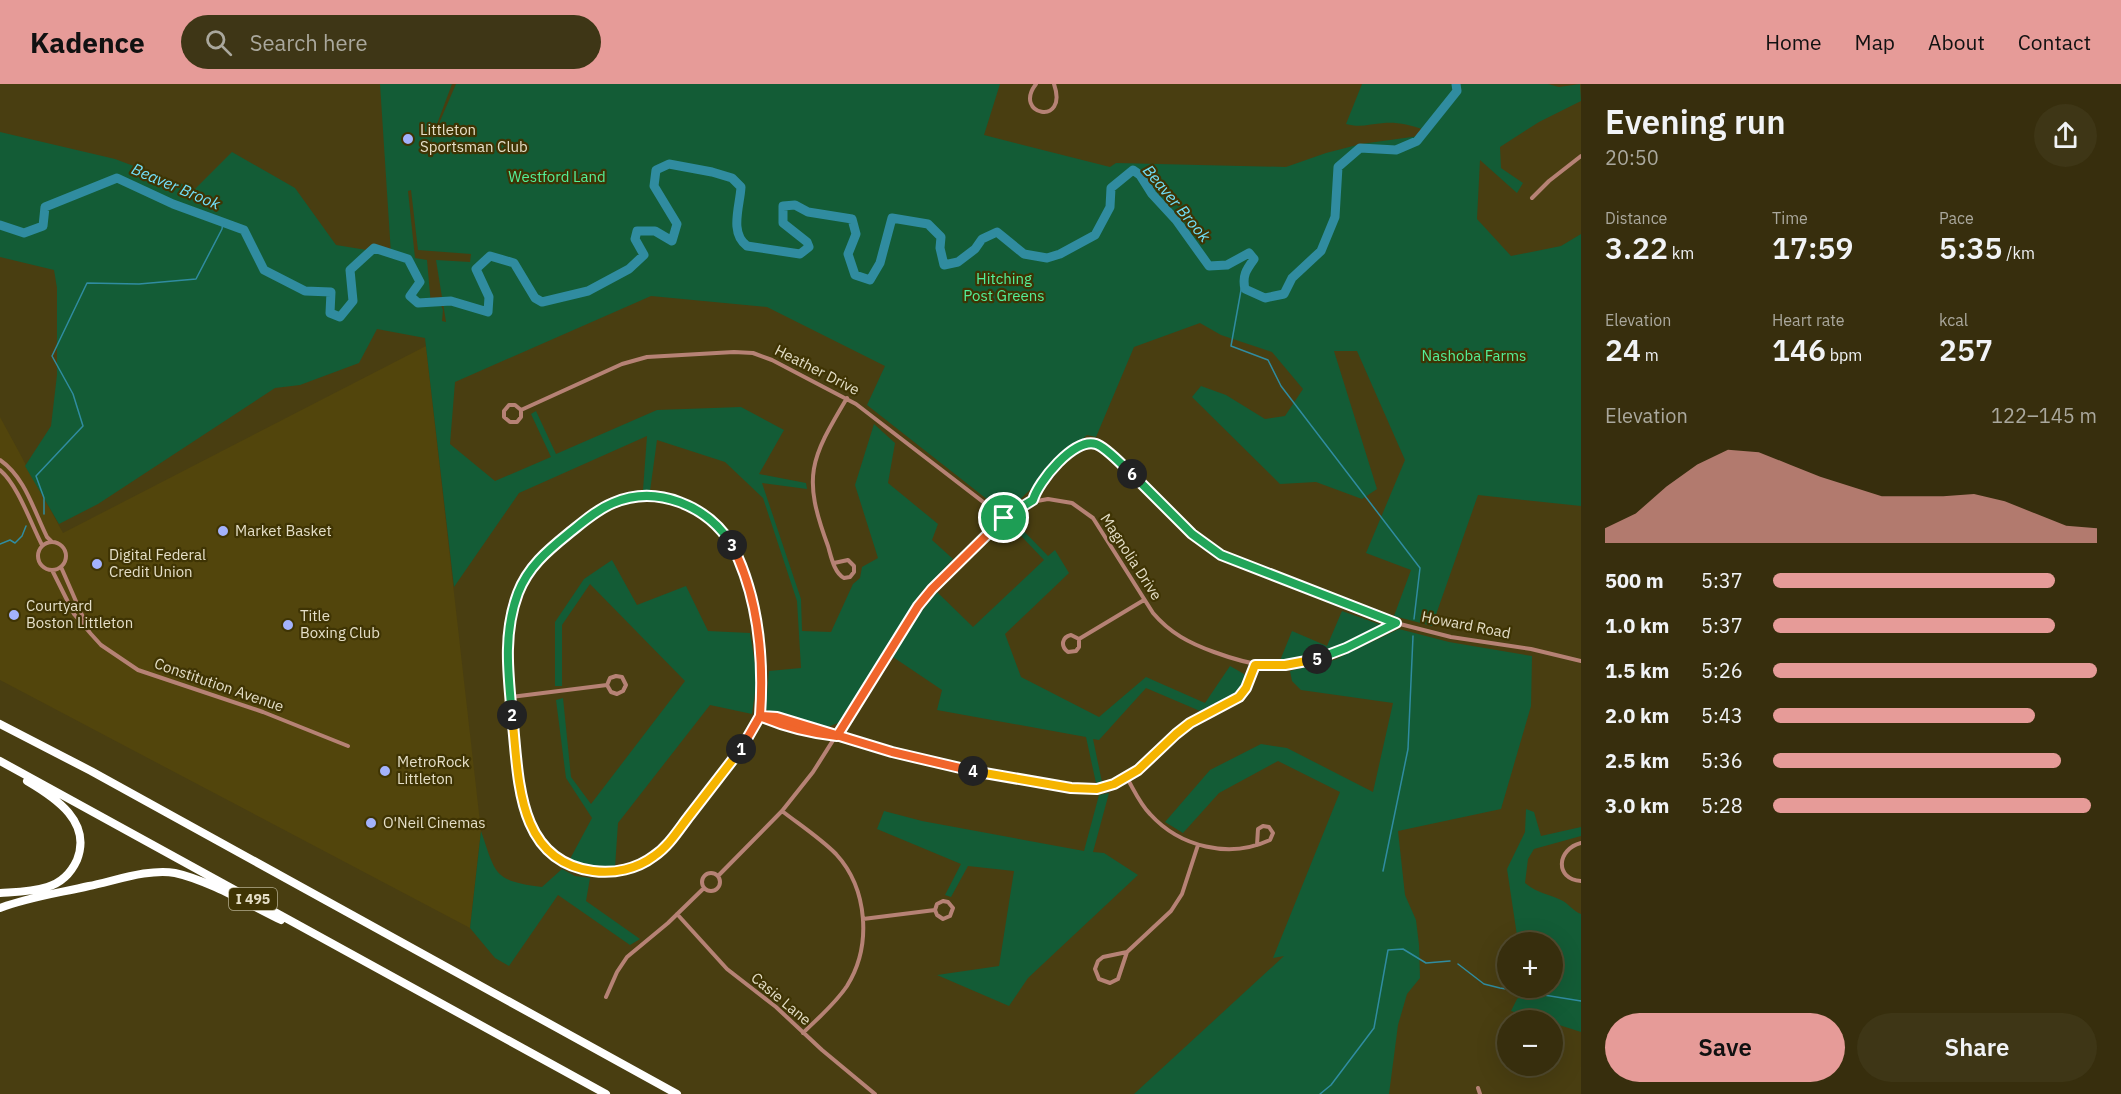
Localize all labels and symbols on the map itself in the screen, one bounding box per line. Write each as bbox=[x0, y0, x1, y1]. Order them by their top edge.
place label: Littleton Sportsman Club bbox=[420, 120, 528, 156]
marker: Littleton Sportsman Club bbox=[401, 132, 415, 146]
water label: Beaver Brook bbox=[129, 158, 224, 214]
water label: Beaver Brook bbox=[1139, 160, 1215, 246]
park label: Westford Land bbox=[508, 167, 606, 186]
park label: Hitching Post Greens bbox=[963, 269, 1045, 305]
street label: Heather Drive bbox=[772, 340, 863, 399]
park label: Nashoba Farms bbox=[1422, 346, 1526, 365]
pin: 6 bbox=[1117, 459, 1147, 489]
pin bbox=[978, 492, 1029, 543]
street label: Magnolia Drive bbox=[1096, 510, 1166, 604]
place label: Market Basket bbox=[235, 521, 332, 540]
marker: Market Basket bbox=[216, 524, 230, 538]
pin: 3 bbox=[717, 530, 747, 560]
place label: Digital Federal Credit Union bbox=[109, 545, 206, 581]
marker: Digital Federal Credit Union bbox=[90, 557, 104, 571]
place label: Courtyard Boston Littleton bbox=[26, 596, 133, 632]
place label: Title Boxing Club bbox=[300, 606, 380, 642]
street label: Howard Road bbox=[1420, 607, 1512, 642]
marker: Courtyard Boston Littleton bbox=[7, 608, 21, 622]
marker: Title Boxing Club bbox=[281, 618, 295, 632]
pin: 5 bbox=[1302, 644, 1332, 674]
street label: Constitution Avenue bbox=[152, 653, 286, 716]
pin: 2 bbox=[497, 700, 527, 730]
pin: 1 bbox=[726, 734, 756, 764]
place label: MetroRock Littleton bbox=[397, 752, 470, 788]
pin: 4 bbox=[958, 756, 988, 786]
marker: MetroRock Littleton bbox=[378, 764, 392, 778]
place label: O'Neil Cinemas bbox=[383, 813, 486, 832]
marker: O'Neil Cinemas bbox=[364, 816, 378, 830]
road number: I 495 bbox=[229, 888, 277, 910]
street label: Casie Lane bbox=[747, 968, 815, 1029]

